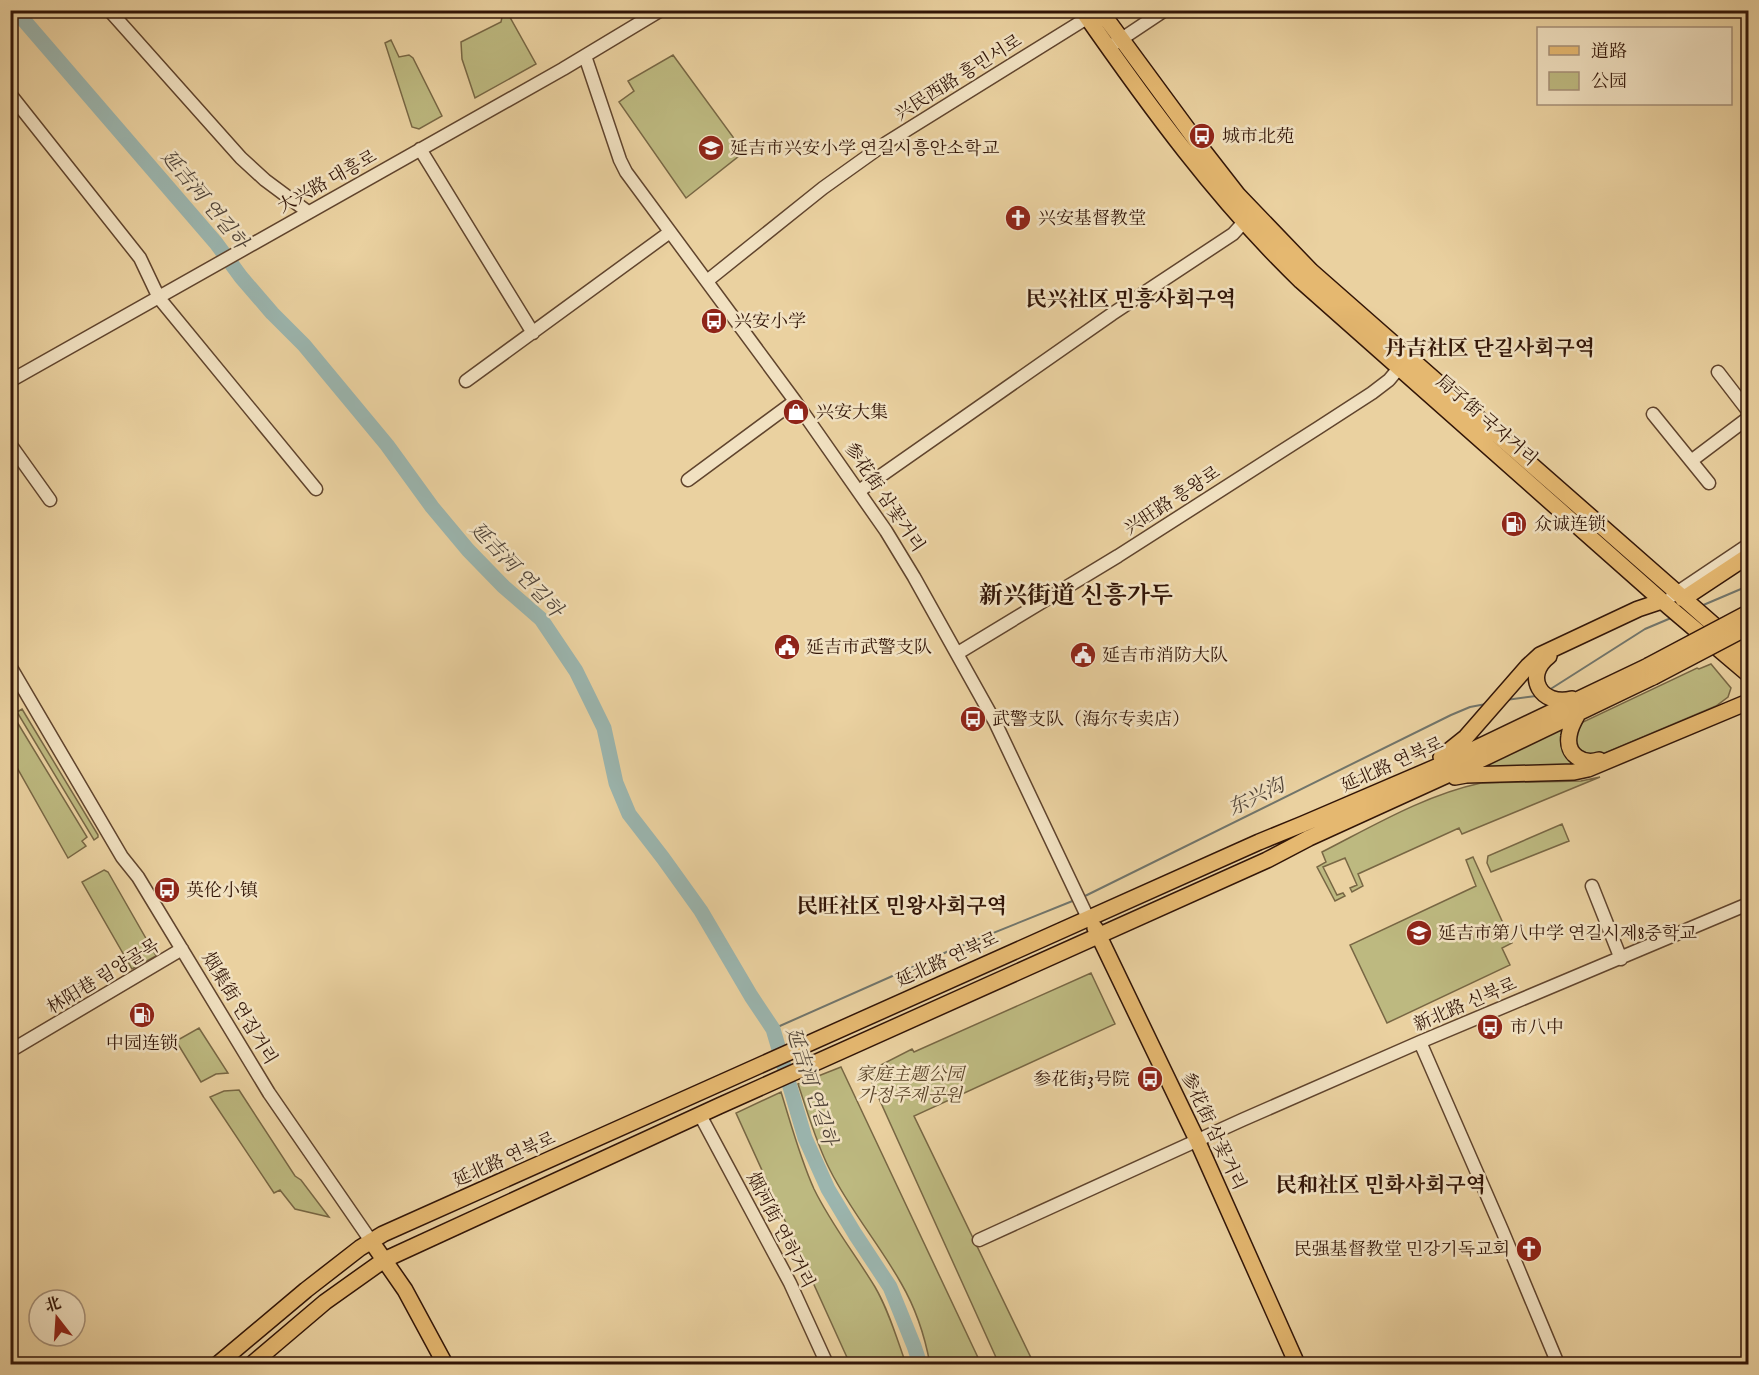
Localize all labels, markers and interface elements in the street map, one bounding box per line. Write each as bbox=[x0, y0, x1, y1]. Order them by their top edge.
legend bbox=[1537, 27, 1732, 105]
street label: 兴民西路 흥민서로 bbox=[891, 30, 1027, 127]
text: 道路 bbox=[1591, 41, 1627, 64]
text: 公园 bbox=[1591, 71, 1627, 94]
bus stop icon: 城市北苑 bbox=[1187, 121, 1217, 151]
place label: 城市北苑 bbox=[1222, 126, 1294, 149]
school or university icon: 延吉市兴安小学 연길시흥안소학교 bbox=[696, 133, 726, 163]
place label: 延吉市兴安小学 연길시흥안소학교 bbox=[730, 138, 1000, 161]
water label: 延吉河 연길하 bbox=[155, 145, 254, 257]
street label: 大兴路 대흥로 bbox=[274, 146, 381, 219]
church icon: 兴安基督教堂 bbox=[1003, 203, 1033, 233]
place label: 兴安基督教堂 bbox=[1038, 208, 1146, 231]
district label: 民兴社区 민흥사회구역 bbox=[1026, 287, 1236, 314]
bus stop icon: 兴安小学 bbox=[699, 306, 729, 336]
place label: 兴安小学 bbox=[734, 311, 806, 334]
district label: 丹吉社区 단길사회구역 bbox=[1385, 336, 1595, 363]
street label: 局子街 국자거리 bbox=[1430, 371, 1542, 472]
shop icon: 兴安大集 bbox=[781, 397, 811, 427]
place label: 兴安大集 bbox=[816, 402, 888, 425]
street label: 参花街 삼꽃거리 bbox=[839, 439, 929, 557]
street label: 兴旺路 흥왕로 bbox=[1120, 462, 1225, 541]
fuel station icon: 众诚连锁 bbox=[1499, 509, 1529, 539]
place label: 众诚连锁 bbox=[1534, 514, 1606, 537]
water label: 延吉河 연길하 bbox=[464, 517, 569, 625]
district label: 新兴街道 신흥가두 bbox=[979, 581, 1173, 612]
public building icon: 延吉市武警支队 bbox=[772, 632, 802, 662]
place label: 延吉市武警支队 bbox=[806, 637, 932, 660]
public building icon: 延吉市消防大队 bbox=[1068, 640, 1098, 670]
place label: 延吉市消防大队 bbox=[1102, 645, 1228, 668]
bus stop icon: 武警支队（海尔专卖店） bbox=[958, 704, 988, 734]
place label: 武警支队（海尔专卖店） bbox=[992, 709, 1190, 732]
street label: 延北路 연북로 bbox=[1338, 732, 1448, 798]
water label: 东兴沟 bbox=[1224, 772, 1292, 822]
bus stop icon: 英伦小镇 bbox=[152, 875, 182, 905]
place label: 英伦小镇 bbox=[186, 880, 258, 903]
district label: 民旺社区 민왕사회구역 bbox=[797, 894, 1007, 921]
school or university icon: 延吉市第八中学 연길시제8중학교 bbox=[1404, 918, 1434, 948]
place label: 延吉市第八中学 연길시제8중학교 bbox=[1438, 923, 1697, 946]
street label: 延北路 연북로 bbox=[893, 927, 1003, 993]
street label: 林阳巷 림양골목 bbox=[43, 935, 164, 1020]
street label: 烟集街 연집거리 bbox=[196, 948, 281, 1069]
street label: 新北路 신북로 bbox=[1410, 973, 1521, 1037]
fuel station icon: 中园连锁 bbox=[127, 1000, 157, 1030]
bus stop icon: 市八中 bbox=[1475, 1012, 1505, 1042]
place label: 市八中 bbox=[1510, 1017, 1564, 1040]
water label: 延吉河 연길하 bbox=[780, 1025, 842, 1151]
place label: 中园连锁 bbox=[106, 1033, 178, 1056]
park label: 家庭主题公园 가정주제공원 bbox=[856, 1064, 967, 1108]
bus stop icon: 参花街3号院 bbox=[1135, 1064, 1165, 1094]
place label: 参花街3号院 bbox=[1033, 1069, 1130, 1092]
street label: 参花街 삼꽃거리 bbox=[1175, 1069, 1250, 1194]
street label: 延北路 연북로 bbox=[450, 1127, 560, 1193]
street label: 烟河街 연하거리 bbox=[740, 1169, 819, 1293]
district label: 民和社区 민화사회구역 bbox=[1276, 1173, 1486, 1200]
church icon: 民强基督教堂 민강기독교회 bbox=[1514, 1234, 1544, 1264]
place label: 民强基督教堂 민강기독교회 bbox=[1294, 1239, 1510, 1262]
north arrow bbox=[27, 1288, 87, 1348]
text: 北 bbox=[43, 1294, 64, 1317]

